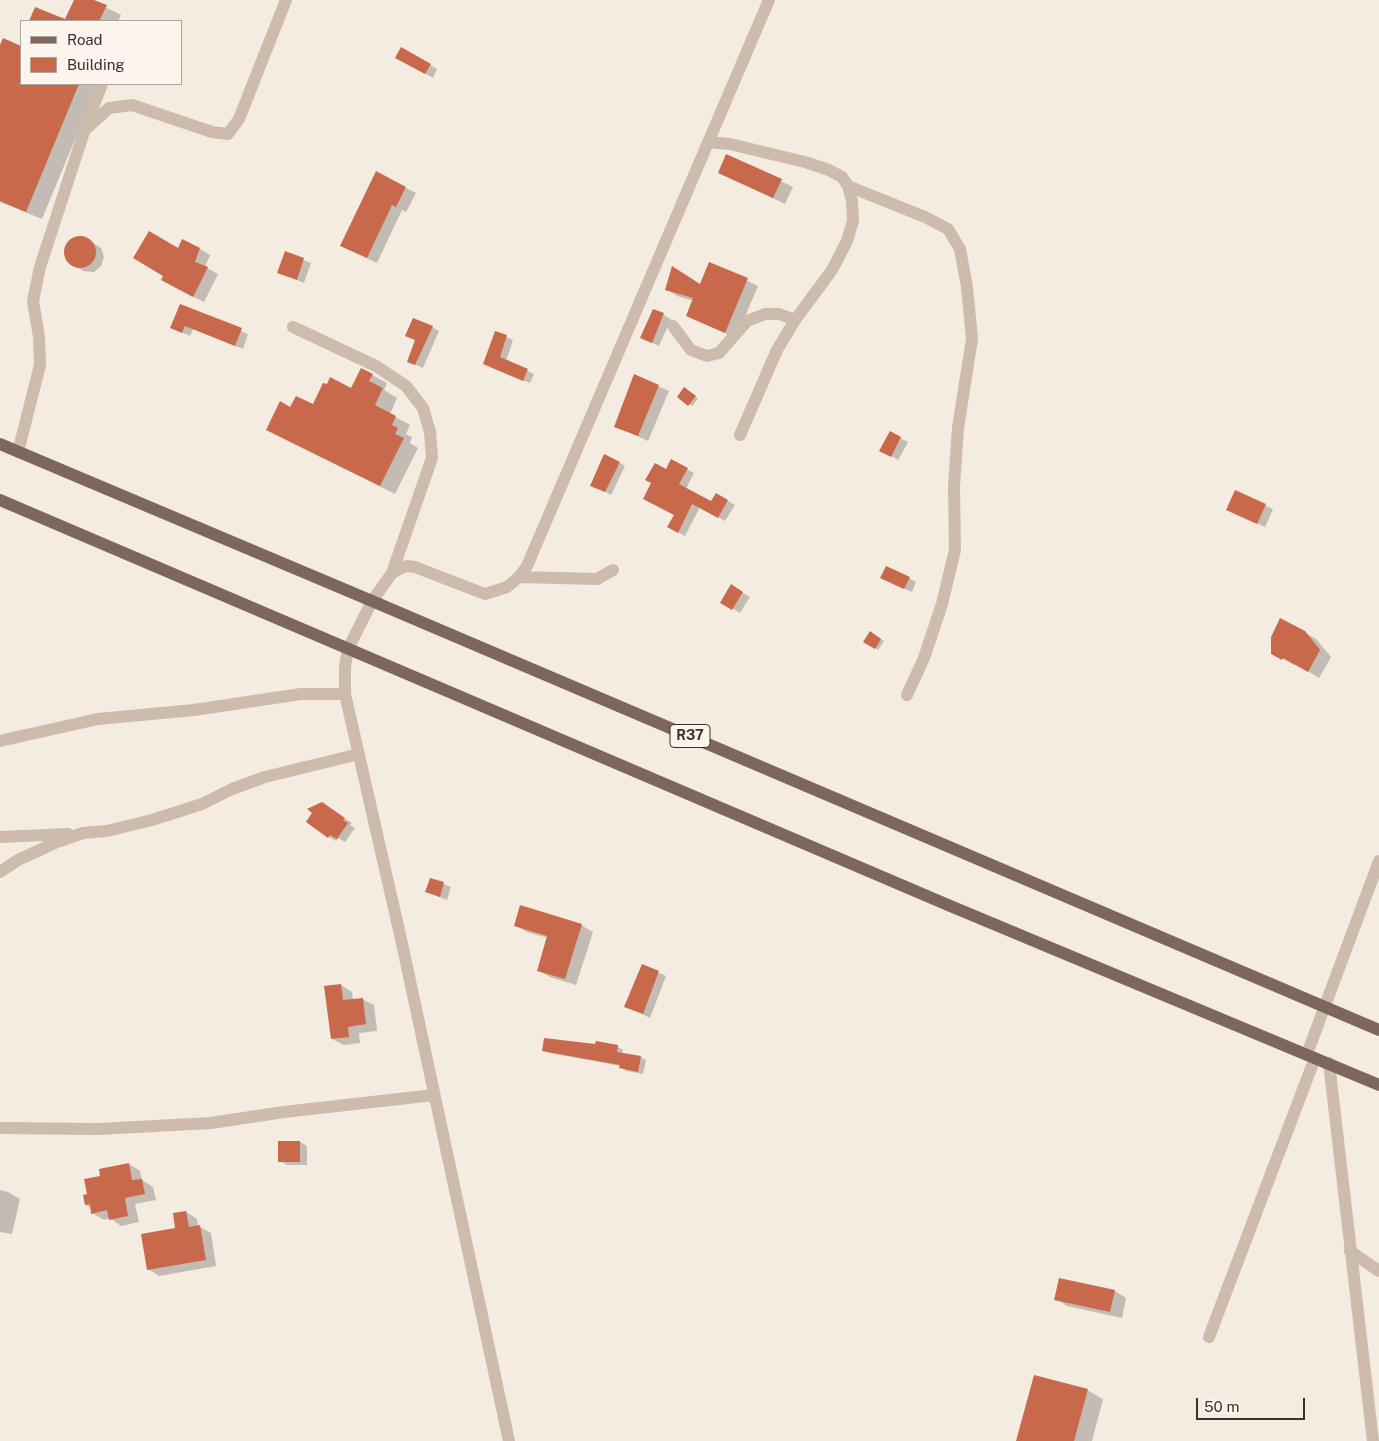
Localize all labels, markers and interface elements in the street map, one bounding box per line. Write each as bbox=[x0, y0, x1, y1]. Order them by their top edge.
legend bbox=[20, 20, 182, 85]
text: Road bbox=[67, 31, 103, 48]
text: Building bbox=[67, 56, 125, 73]
road number: R37 bbox=[670, 724, 710, 748]
scale bar bbox=[1199, 1388, 1308, 1420]
text: 50 m bbox=[1204, 1398, 1239, 1415]

